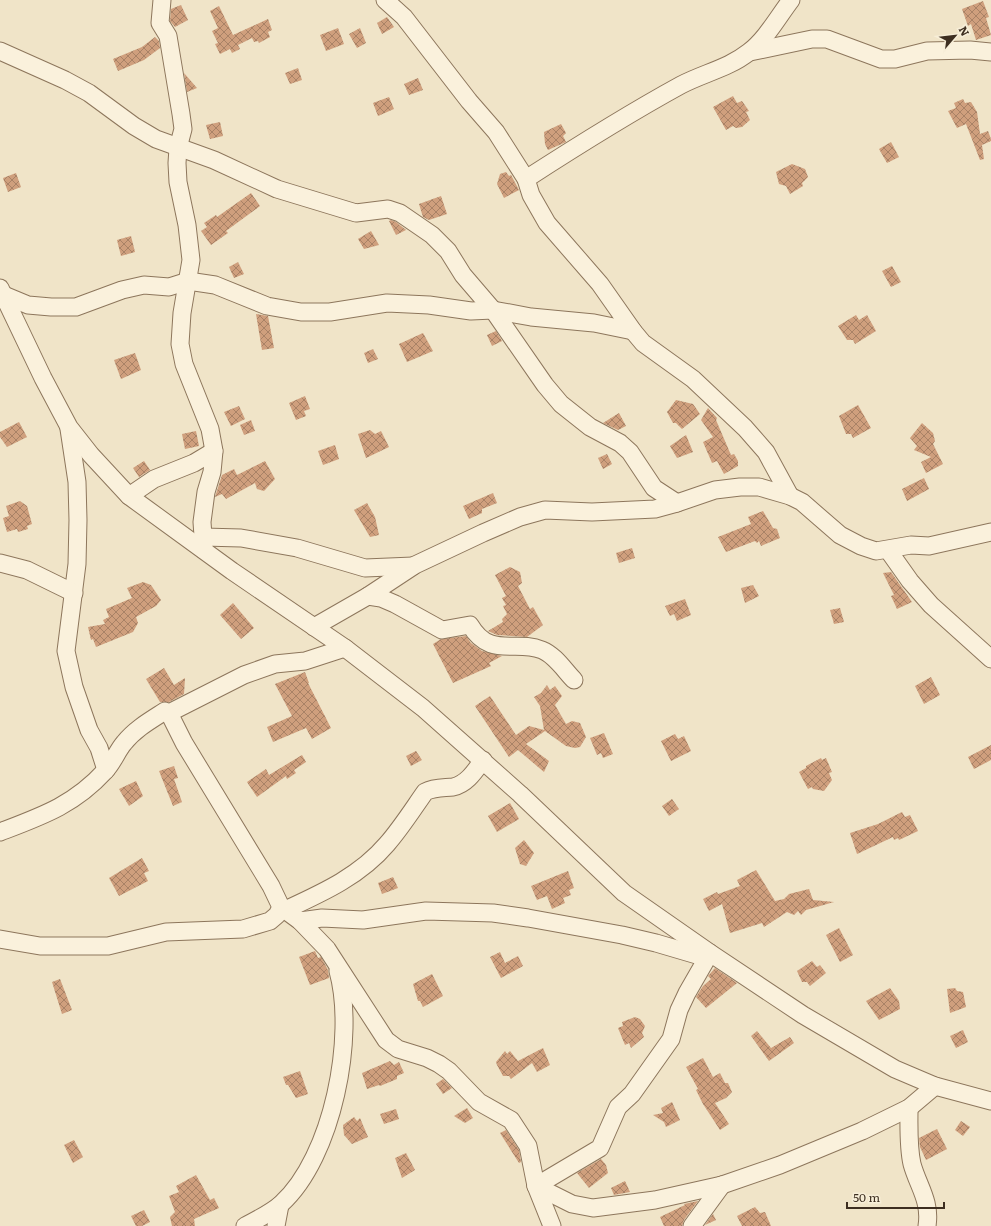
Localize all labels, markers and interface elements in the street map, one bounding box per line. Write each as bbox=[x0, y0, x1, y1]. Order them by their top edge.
north arrow bbox=[935, 16, 975, 56]
text: N bbox=[955, 23, 974, 39]
scale bar bbox=[847, 1184, 944, 1210]
text: 50 m bbox=[853, 1188, 880, 1206]

